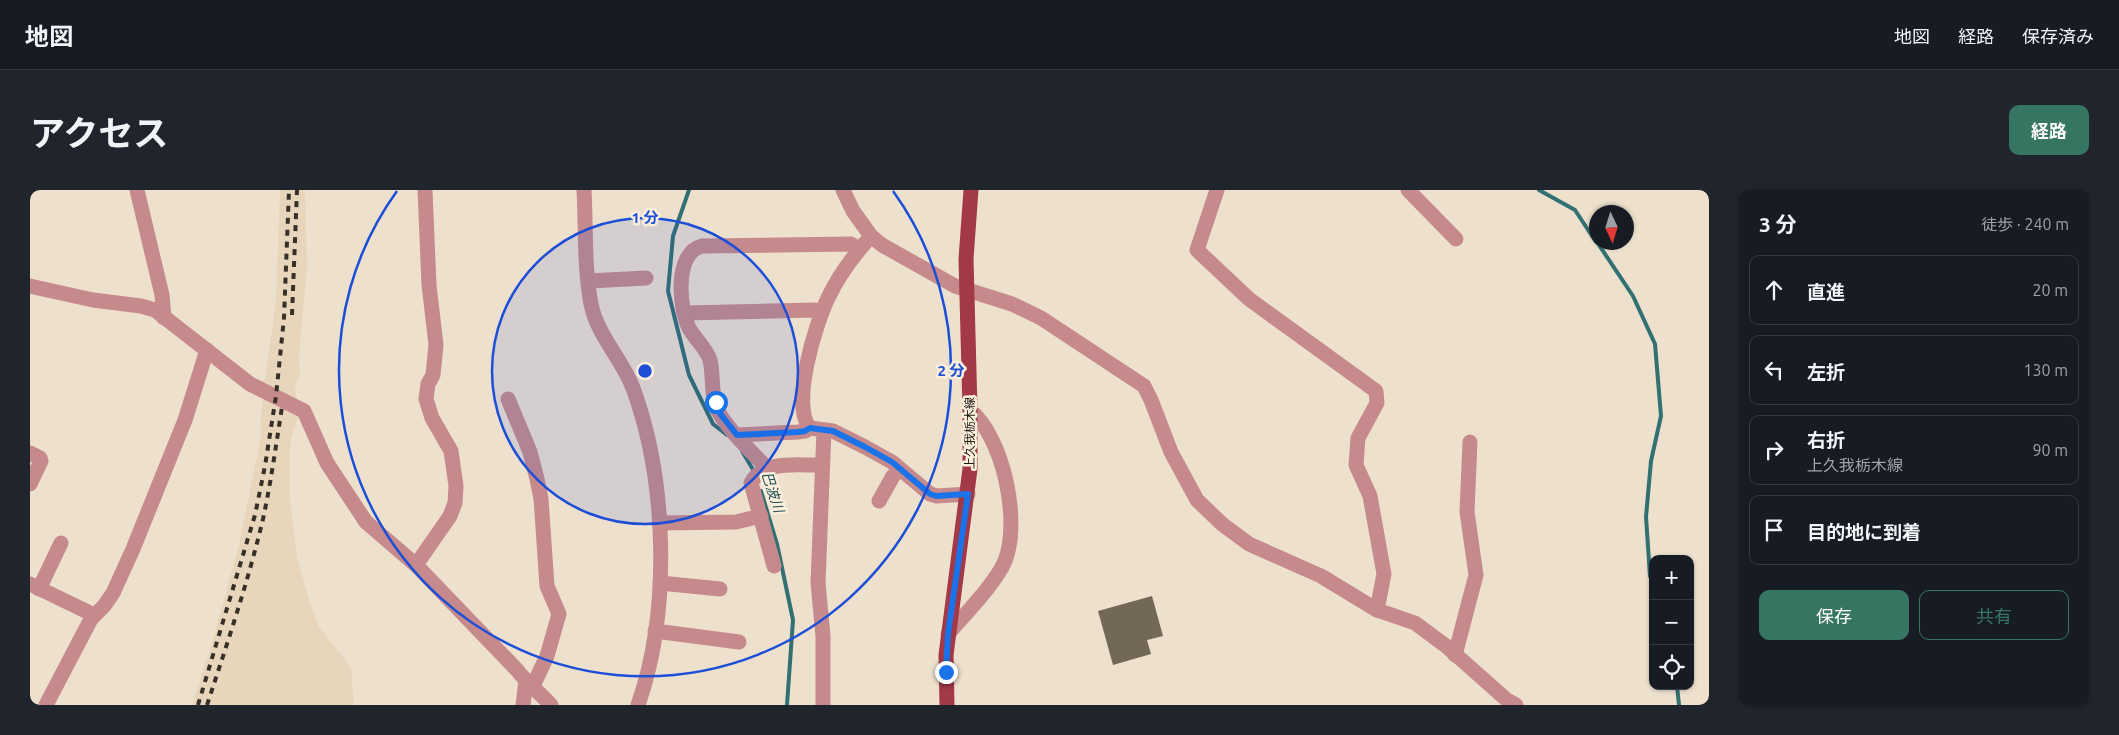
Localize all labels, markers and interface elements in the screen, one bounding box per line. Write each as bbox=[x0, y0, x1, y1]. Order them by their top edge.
text: 地図 bbox=[25, 23, 73, 50]
text: 地図 bbox=[1894, 26, 1930, 46]
text: 経路 bbox=[1958, 26, 1994, 46]
text: 保存済み bbox=[2022, 26, 2094, 46]
button: 経路 bbox=[2009, 105, 2089, 155]
text: アクセス bbox=[30, 113, 168, 153]
north arrow bbox=[1589, 205, 1634, 250]
text: 1 分 bbox=[631, 209, 659, 226]
text: 3 分 bbox=[1759, 212, 1797, 236]
text: 徒歩 · 240 m bbox=[1981, 215, 2069, 233]
icon: ahead bbox=[1760, 276, 1788, 304]
text: 直進 bbox=[1807, 281, 1845, 303]
text: 20 m bbox=[2032, 281, 2068, 299]
icon: left bbox=[1760, 356, 1788, 384]
text: 左折 bbox=[1807, 361, 1845, 383]
text: 130 m bbox=[2023, 361, 2068, 379]
centre of rings bbox=[636, 362, 654, 380]
text: 2 分 bbox=[937, 362, 965, 379]
route start bbox=[705, 391, 728, 414]
street label: 上久我栃木線 bbox=[963, 397, 976, 469]
text: 右折 bbox=[1807, 429, 1845, 451]
icon: right bbox=[1760, 436, 1788, 464]
text: 90 m bbox=[2032, 441, 2068, 459]
text: 上久我栃木線 bbox=[1807, 456, 1903, 474]
water label: 巴波川 bbox=[759, 470, 788, 516]
icon: arrive bbox=[1760, 516, 1788, 544]
text: 目的地に到着 bbox=[1807, 521, 1921, 543]
map controls bbox=[1649, 555, 1694, 690]
button: + bbox=[1649, 555, 1694, 600]
button: 保存 bbox=[1759, 590, 1909, 640]
button: 共有 bbox=[1919, 590, 2069, 640]
button: − bbox=[1649, 600, 1694, 645]
button: locate bbox=[1649, 645, 1694, 690]
route end bbox=[935, 661, 958, 684]

